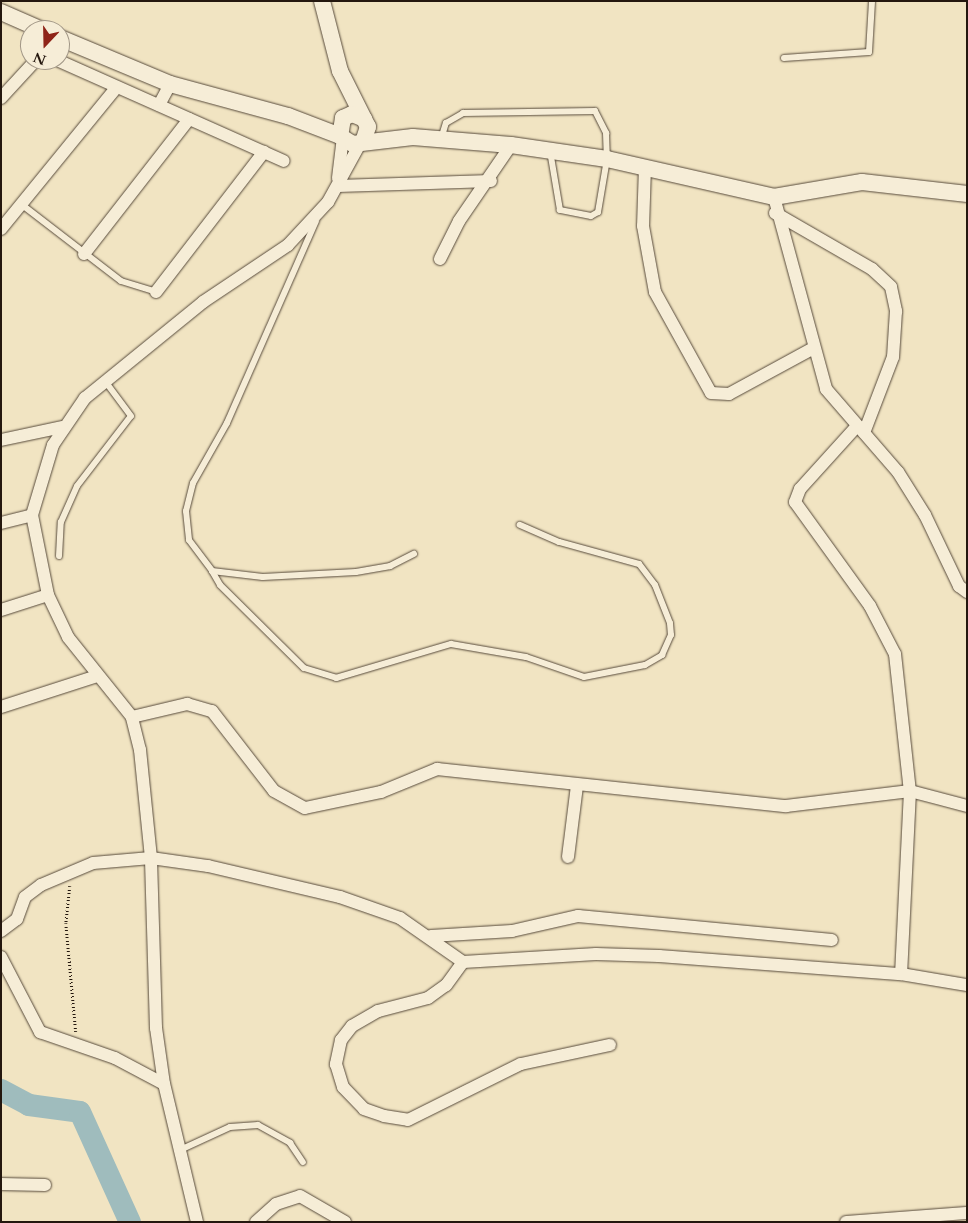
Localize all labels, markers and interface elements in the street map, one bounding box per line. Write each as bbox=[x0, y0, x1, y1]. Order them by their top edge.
north arrow bbox=[20, 20, 70, 70]
text: N bbox=[31, 47, 49, 70]

